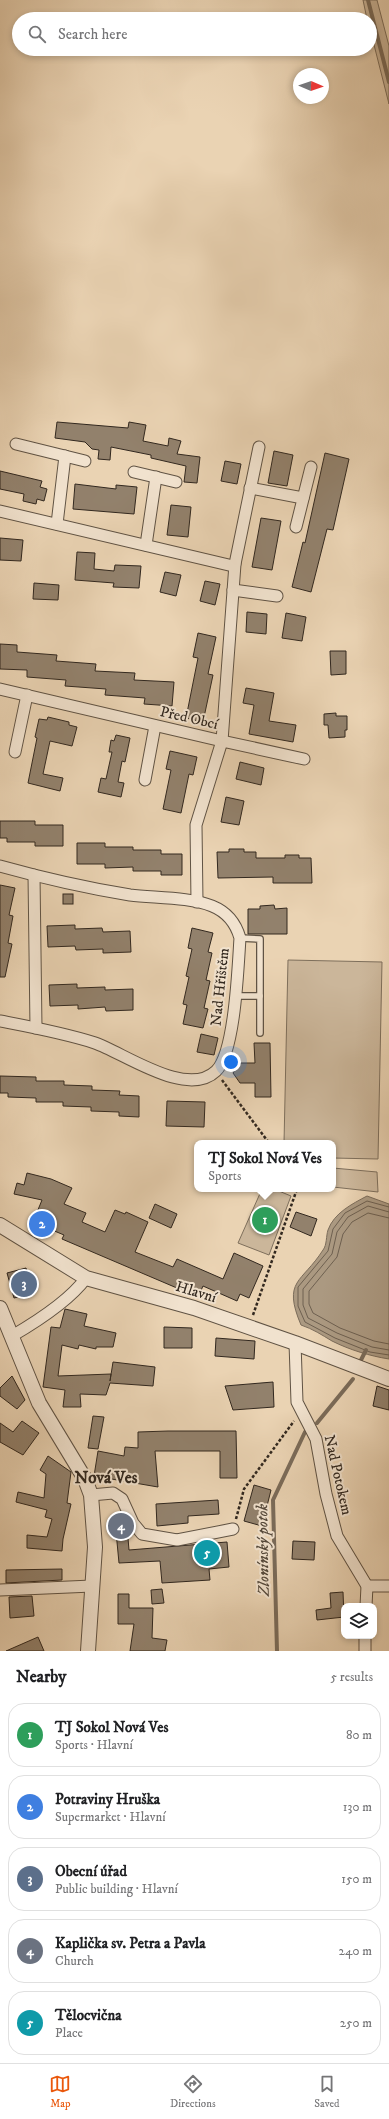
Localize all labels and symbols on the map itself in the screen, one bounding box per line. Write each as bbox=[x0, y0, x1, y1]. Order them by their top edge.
north arrow bbox=[293, 68, 329, 104]
street label: Před Obcí bbox=[158, 702, 221, 734]
street label: Nad Hřištěm bbox=[206, 947, 234, 1027]
your location bbox=[221, 1052, 241, 1072]
pin: 1 bbox=[252, 1205, 278, 1235]
pin: 2 bbox=[29, 1209, 55, 1239]
pin: 3 bbox=[11, 1269, 37, 1299]
street label: Hlavní bbox=[173, 1277, 220, 1308]
street label: Nad Potokem bbox=[320, 1433, 356, 1517]
district label: Nová Ves bbox=[75, 1467, 138, 1489]
water label: Zlonínský potok bbox=[252, 1503, 274, 1597]
pin: 4 bbox=[108, 1511, 134, 1541]
pin: 5 bbox=[194, 1538, 220, 1568]

